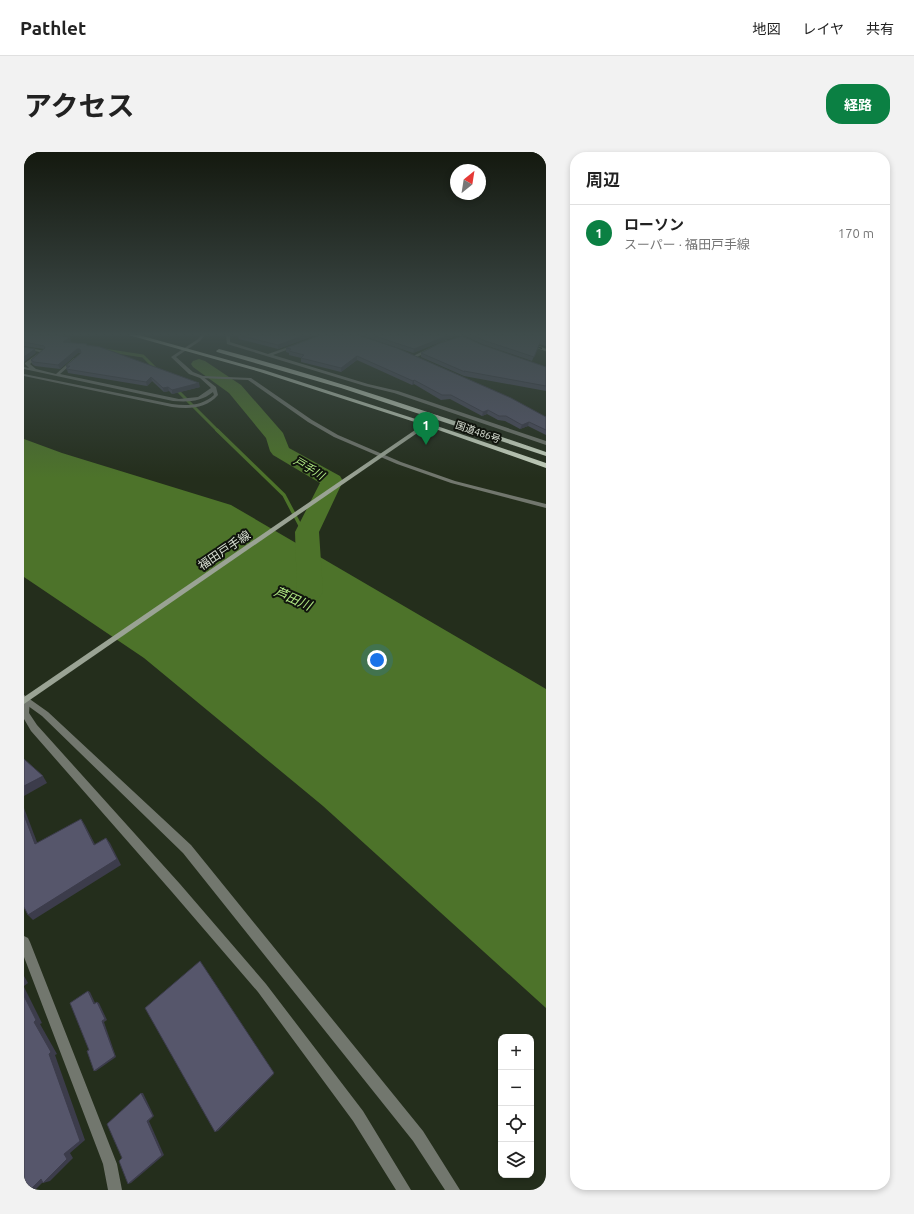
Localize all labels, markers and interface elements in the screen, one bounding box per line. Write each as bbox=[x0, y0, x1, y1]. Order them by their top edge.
text: Pathlet bbox=[20, 17, 86, 39]
text: 地図 bbox=[752, 21, 780, 37]
text: レイヤ bbox=[802, 21, 844, 37]
text: 共有 bbox=[866, 21, 894, 37]
button: 経路 bbox=[826, 84, 890, 124]
text: アクセス bbox=[24, 90, 135, 121]
north arrow bbox=[450, 164, 486, 200]
text: 周辺 bbox=[586, 170, 620, 189]
text: ローソン bbox=[624, 216, 684, 233]
text: 1 bbox=[595, 226, 603, 240]
text: 170 m bbox=[838, 226, 874, 240]
text: スーパー · 福田戸手線 bbox=[624, 237, 750, 251]
pin: 1 bbox=[413, 412, 439, 445]
street label: 国道486号 bbox=[454, 419, 502, 445]
water label: 戸手川 bbox=[292, 454, 327, 482]
street label: 福田戸手線 bbox=[195, 528, 253, 572]
water label: 芦田川 bbox=[272, 584, 315, 613]
your location bbox=[367, 650, 387, 670]
map controls bbox=[498, 1034, 534, 1178]
button: + bbox=[498, 1034, 534, 1070]
button: − bbox=[498, 1070, 534, 1106]
button: locate bbox=[498, 1106, 534, 1142]
button: layers bbox=[498, 1142, 534, 1178]

